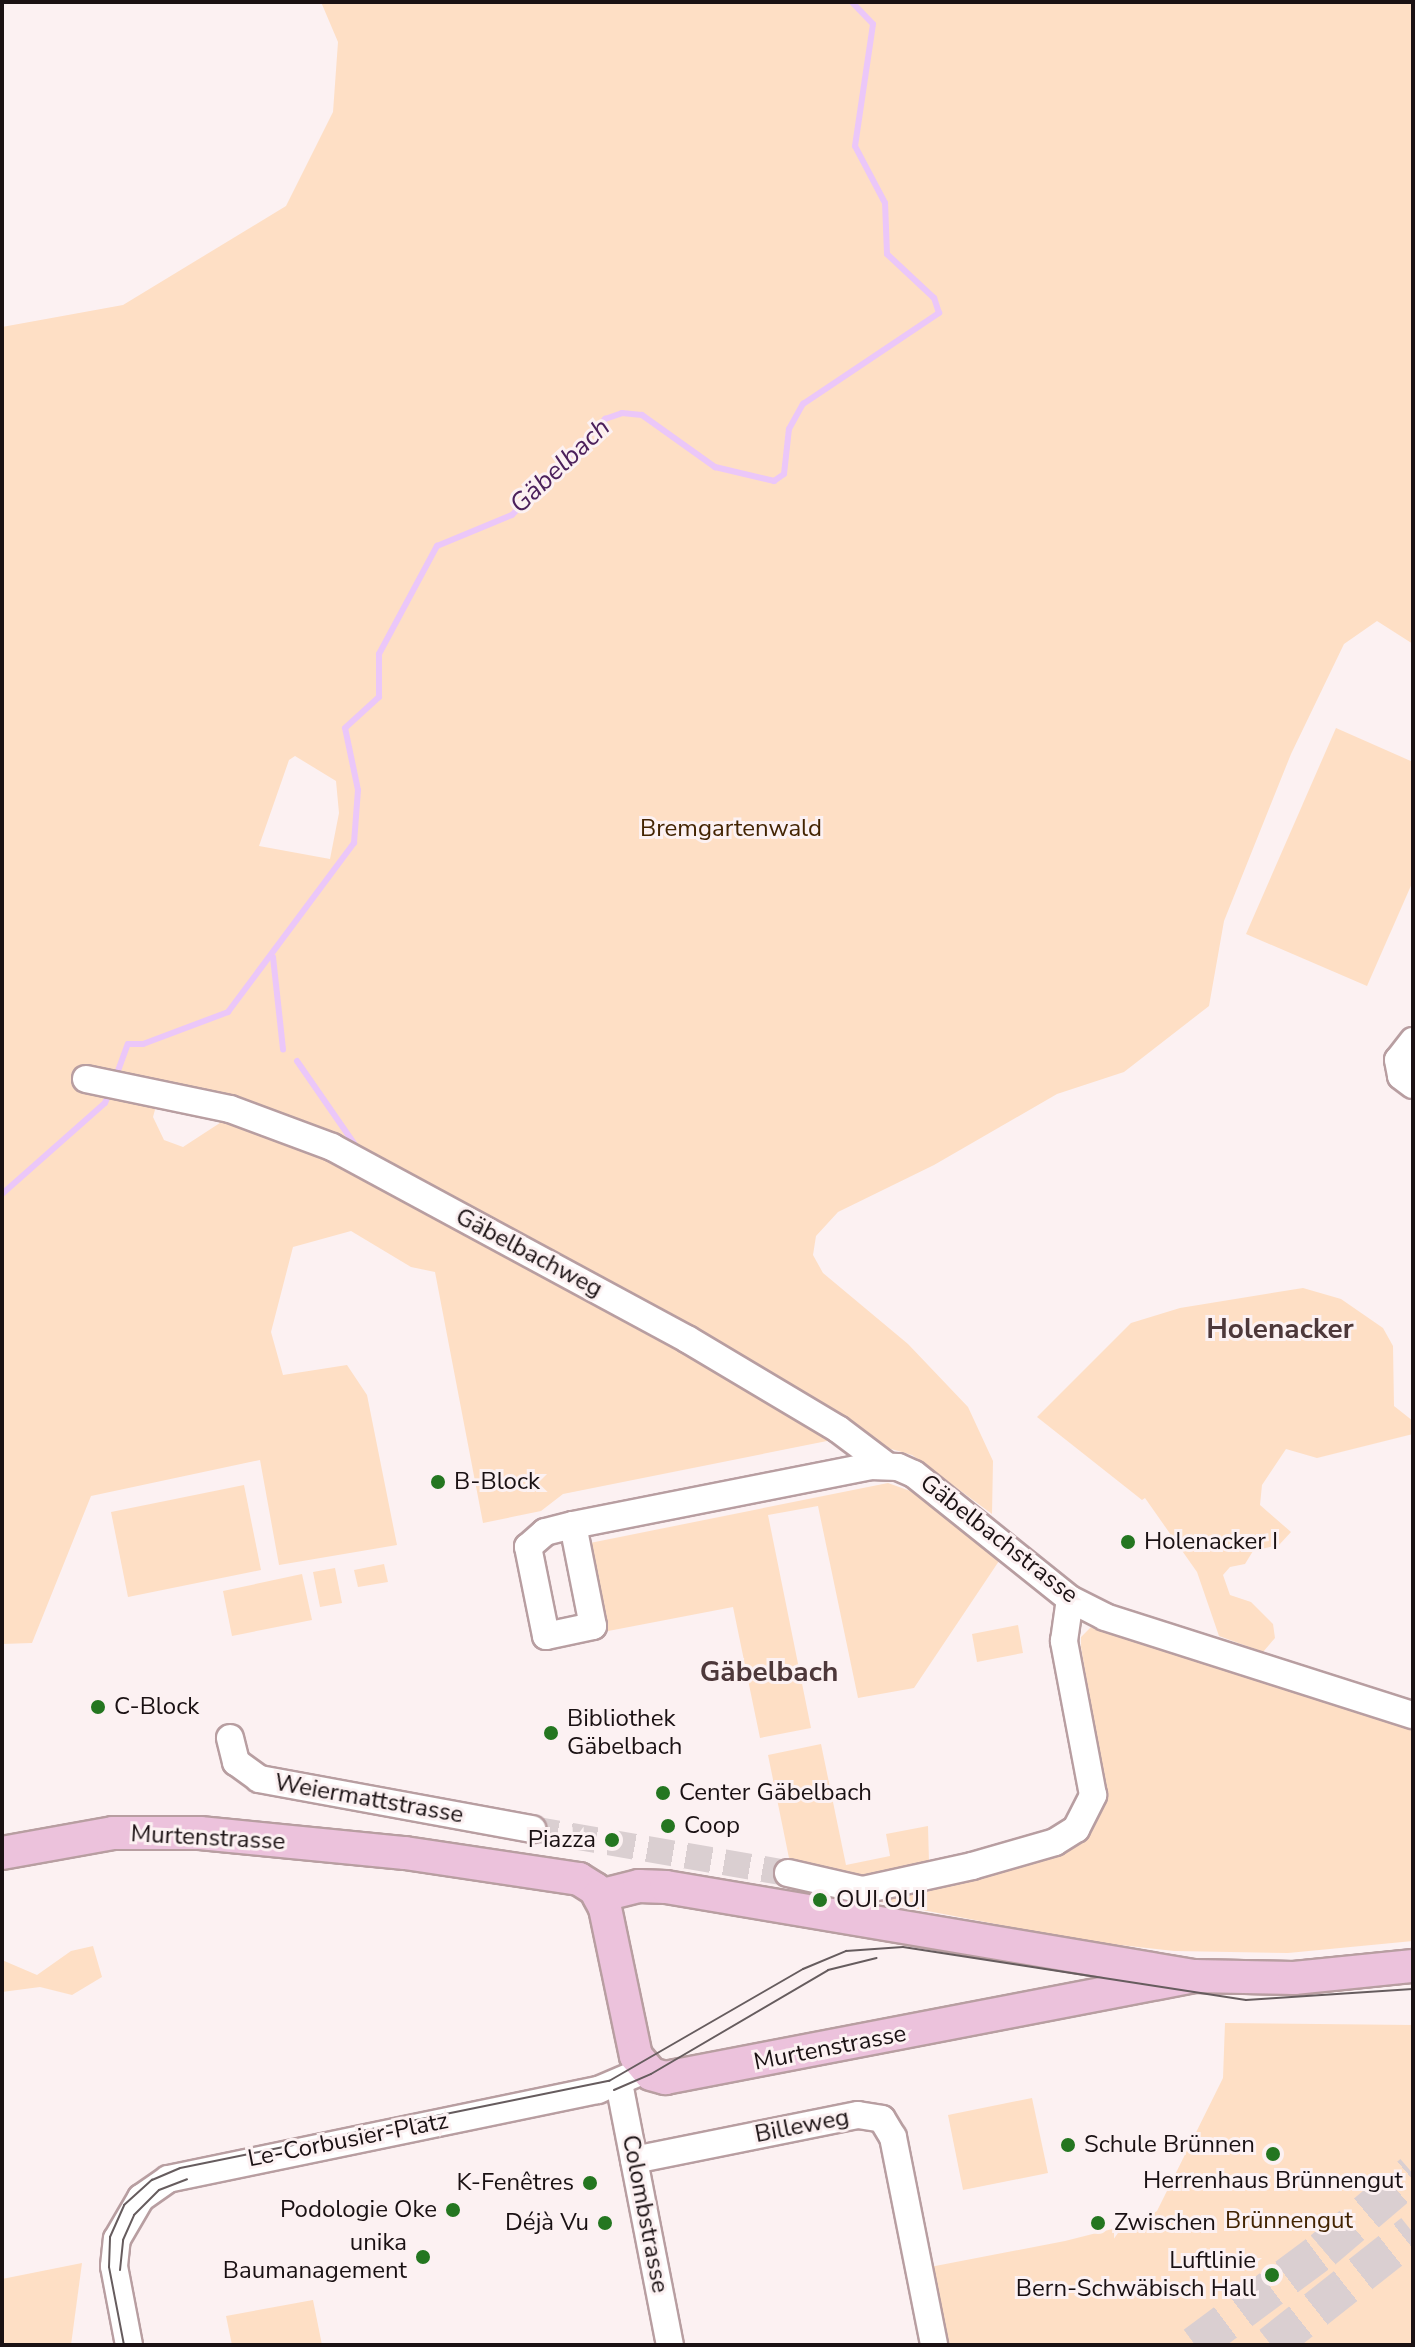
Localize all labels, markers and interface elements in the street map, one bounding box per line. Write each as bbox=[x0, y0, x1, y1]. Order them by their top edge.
water label: Gäbelbach bbox=[504, 412, 616, 520]
park label: Bremgartenwald bbox=[640, 815, 822, 843]
street label: Gäbelbachweg bbox=[451, 1202, 607, 1304]
district label: Holenacker bbox=[1206, 1312, 1354, 1346]
place label: B-Block bbox=[454, 1468, 540, 1496]
street label: Gäbelbachstrasse bbox=[914, 1468, 1084, 1610]
marker: B-Block bbox=[429, 1473, 447, 1491]
place label: Holenacker I bbox=[1144, 1528, 1278, 1556]
marker: Holenacker I bbox=[1119, 1533, 1137, 1551]
district label: Gäbelbach bbox=[700, 1655, 838, 1689]
place label: C-Block bbox=[114, 1693, 199, 1721]
marker: C-Block bbox=[89, 1698, 107, 1716]
place label: Bibliothek Gäbelbach bbox=[567, 1705, 682, 1761]
marker: Bibliothek Gäbelbach bbox=[542, 1724, 560, 1742]
street label: Weiermattstrasse bbox=[272, 1768, 466, 1830]
place label: Center Gäbelbach bbox=[679, 1779, 872, 1807]
marker: Center Gäbelbach bbox=[654, 1784, 672, 1802]
place label: Coop bbox=[684, 1812, 740, 1840]
marker: Coop bbox=[659, 1817, 677, 1835]
street label: Murtenstrasse bbox=[130, 1820, 286, 1856]
place label: Piazza bbox=[528, 1826, 596, 1854]
marker: Piazza bbox=[603, 1831, 621, 1849]
place label: OUI OUI bbox=[836, 1886, 926, 1914]
marker: OUI OUI bbox=[811, 1891, 829, 1909]
street label: Murtenstrasse bbox=[751, 2019, 909, 2077]
street label: Billeweg bbox=[752, 2103, 852, 2149]
street label: Le-Corbusier-Platz bbox=[245, 2106, 451, 2174]
place label: Schule Brünnen bbox=[1084, 2131, 1255, 2159]
street label: Colombstrasse bbox=[616, 2133, 674, 2295]
marker: Schule Brünnen bbox=[1059, 2136, 1077, 2154]
marker: Herrenhaus Brünnengut bbox=[1264, 2145, 1282, 2163]
place label: Herrenhaus Brünnengut bbox=[1143, 2167, 1403, 2195]
place label: K-Fenêtres bbox=[457, 2169, 574, 2197]
marker: K-Fenêtres bbox=[581, 2174, 599, 2192]
place label: Podologie Oke bbox=[280, 2196, 437, 2224]
marker: Podologie Oke bbox=[444, 2201, 462, 2219]
park label: Brünnengut bbox=[1225, 2207, 1353, 2235]
place label: Déjà Vu bbox=[505, 2209, 589, 2237]
place label: Zwischen bbox=[1114, 2209, 1216, 2237]
marker: Déjà Vu bbox=[596, 2214, 614, 2232]
marker: Zwischen bbox=[1089, 2214, 1107, 2232]
place label: unika Baumanagement bbox=[223, 2229, 407, 2285]
place label: Luftlinie Bern-Schwäbisch Hall bbox=[1016, 2247, 1256, 2303]
marker: unika Baumanagement bbox=[414, 2248, 432, 2266]
marker: Luftlinie Bern-Schwäbisch Hall bbox=[1263, 2266, 1281, 2284]

